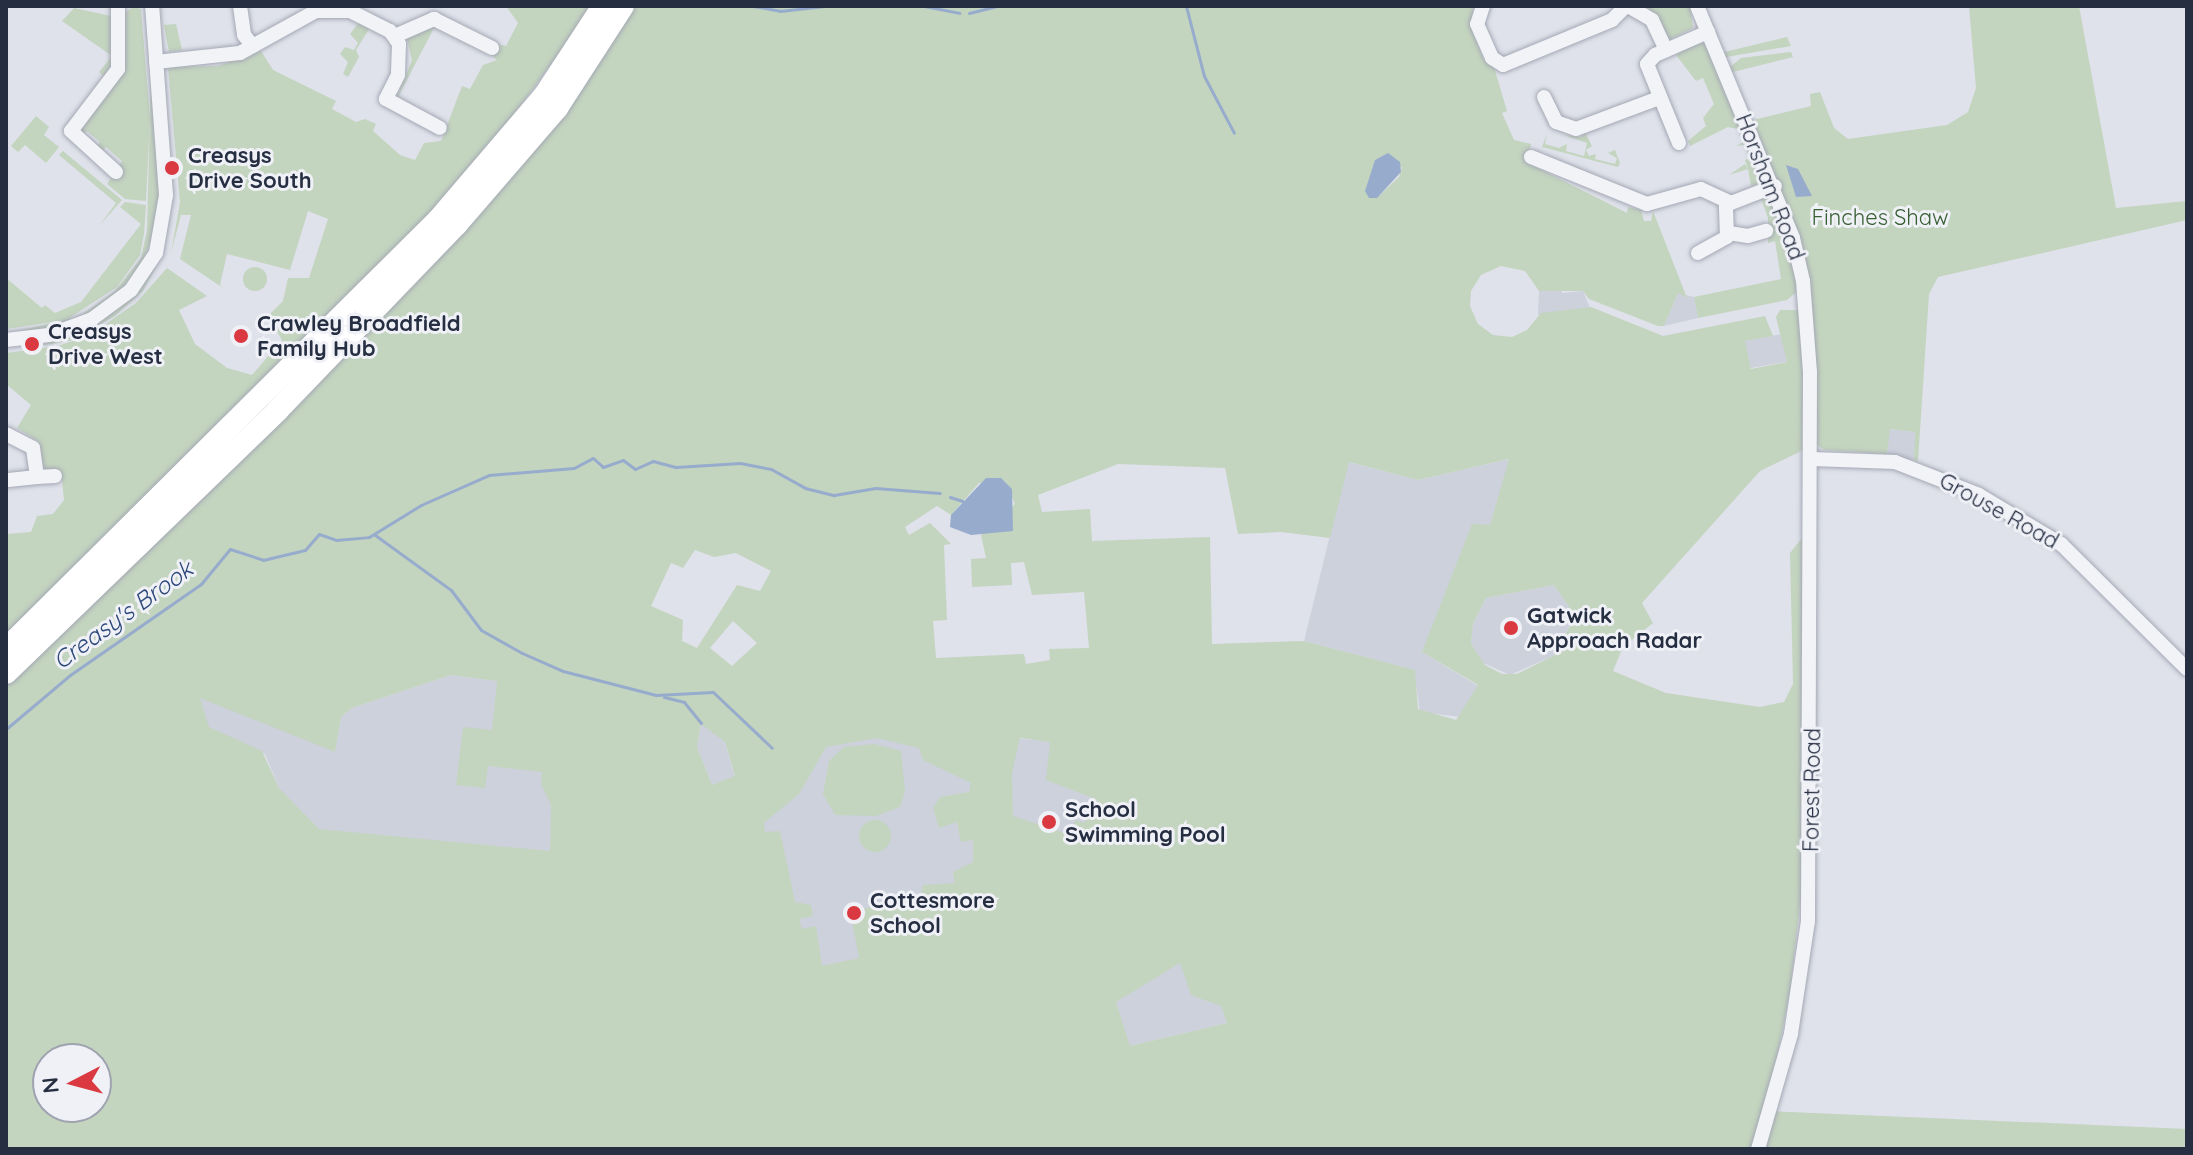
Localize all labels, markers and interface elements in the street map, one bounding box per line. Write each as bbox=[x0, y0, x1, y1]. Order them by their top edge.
street label: Horsham Road bbox=[1730, 110, 1810, 264]
place label: Creasys Drive South bbox=[188, 142, 312, 194]
marker: Creasys Drive South bbox=[163, 159, 181, 177]
park label: Finches Shaw bbox=[1811, 205, 1949, 231]
place label: Crawley Broadfield Family Hub bbox=[257, 310, 460, 362]
place label: Creasys Drive West bbox=[48, 318, 163, 370]
marker: Crawley Broadfield Family Hub bbox=[232, 327, 250, 345]
marker: Creasys Drive West bbox=[23, 335, 41, 353]
street label: Grouse Road bbox=[1935, 467, 2063, 555]
water label: Creasy's Brook bbox=[47, 555, 199, 675]
place label: Gatwick Approach Radar bbox=[1527, 602, 1702, 654]
marker: Gatwick Approach Radar bbox=[1502, 619, 1520, 637]
street label: Forest Road bbox=[1798, 728, 1826, 852]
place label: School Swimming Pool bbox=[1065, 796, 1226, 848]
marker: School Swimming Pool bbox=[1040, 813, 1058, 831]
place label: Cottesmore School bbox=[870, 887, 995, 938]
marker: Cottesmore School bbox=[845, 904, 863, 922]
north arrow bbox=[32, 1043, 112, 1123]
text: N bbox=[35, 1076, 65, 1095]

